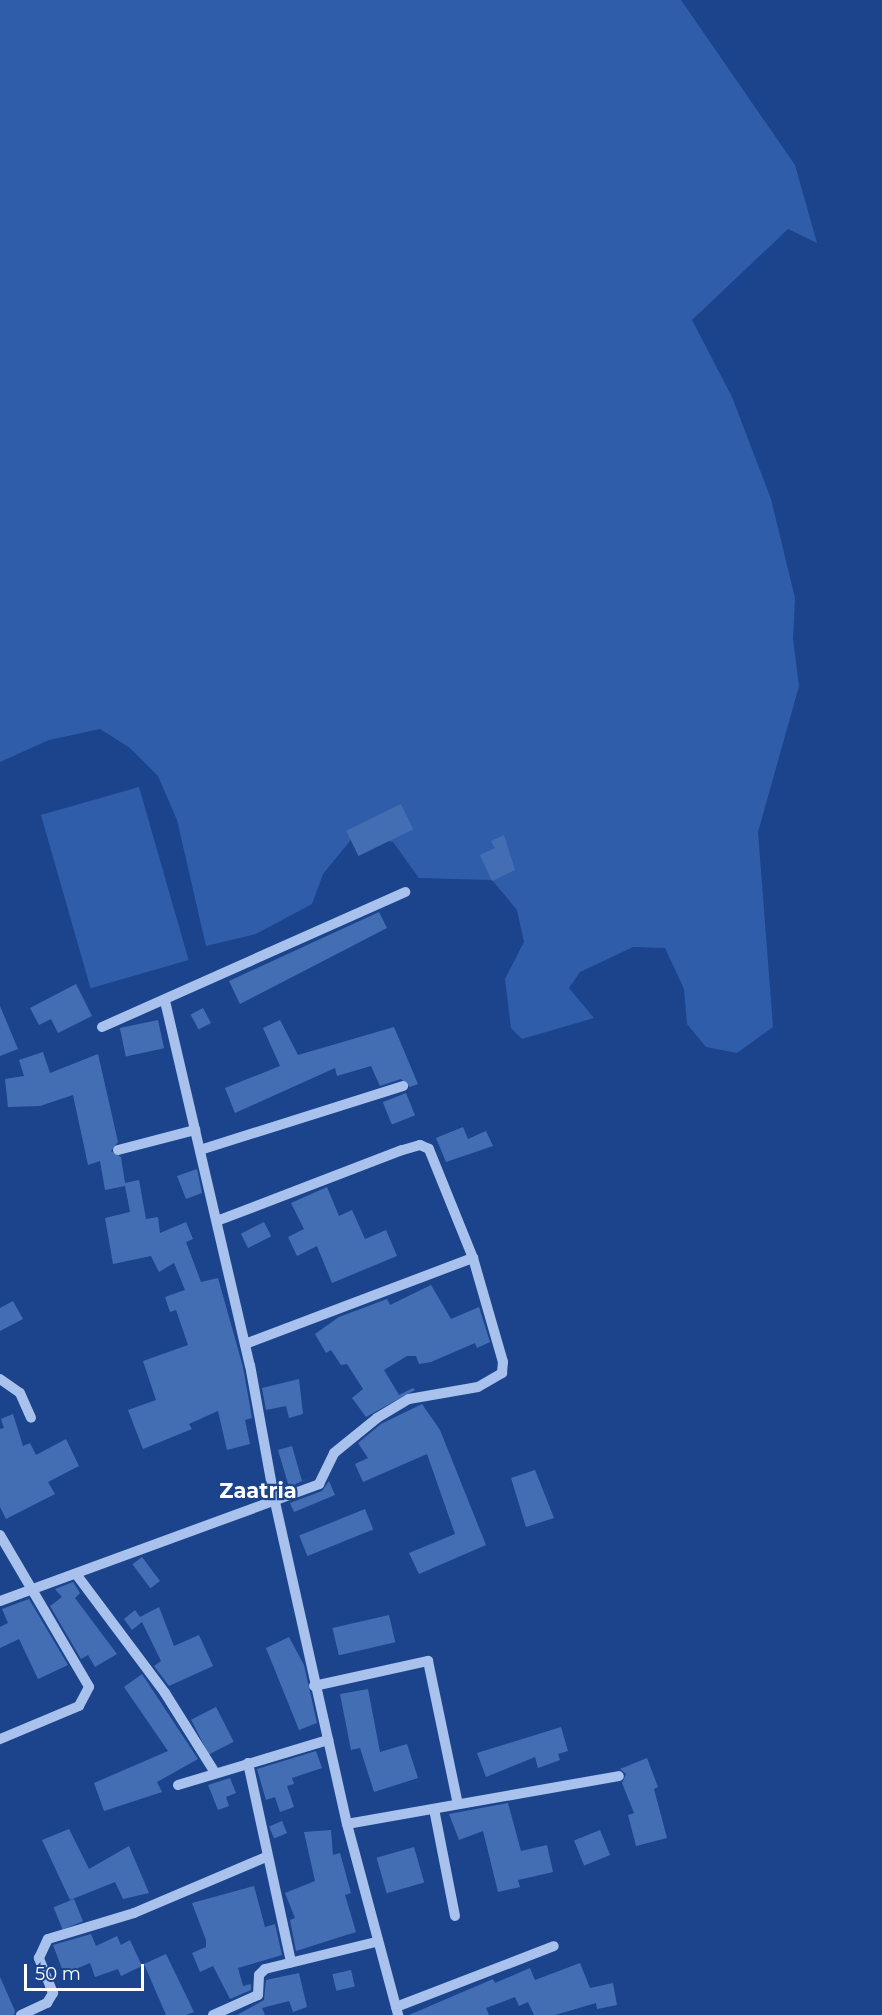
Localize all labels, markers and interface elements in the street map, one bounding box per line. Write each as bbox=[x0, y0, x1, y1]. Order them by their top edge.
district label: Zaatria bbox=[219, 1478, 297, 1504]
scale bar bbox=[27, 1952, 147, 1990]
text: 50 m bbox=[35, 1963, 81, 1985]

